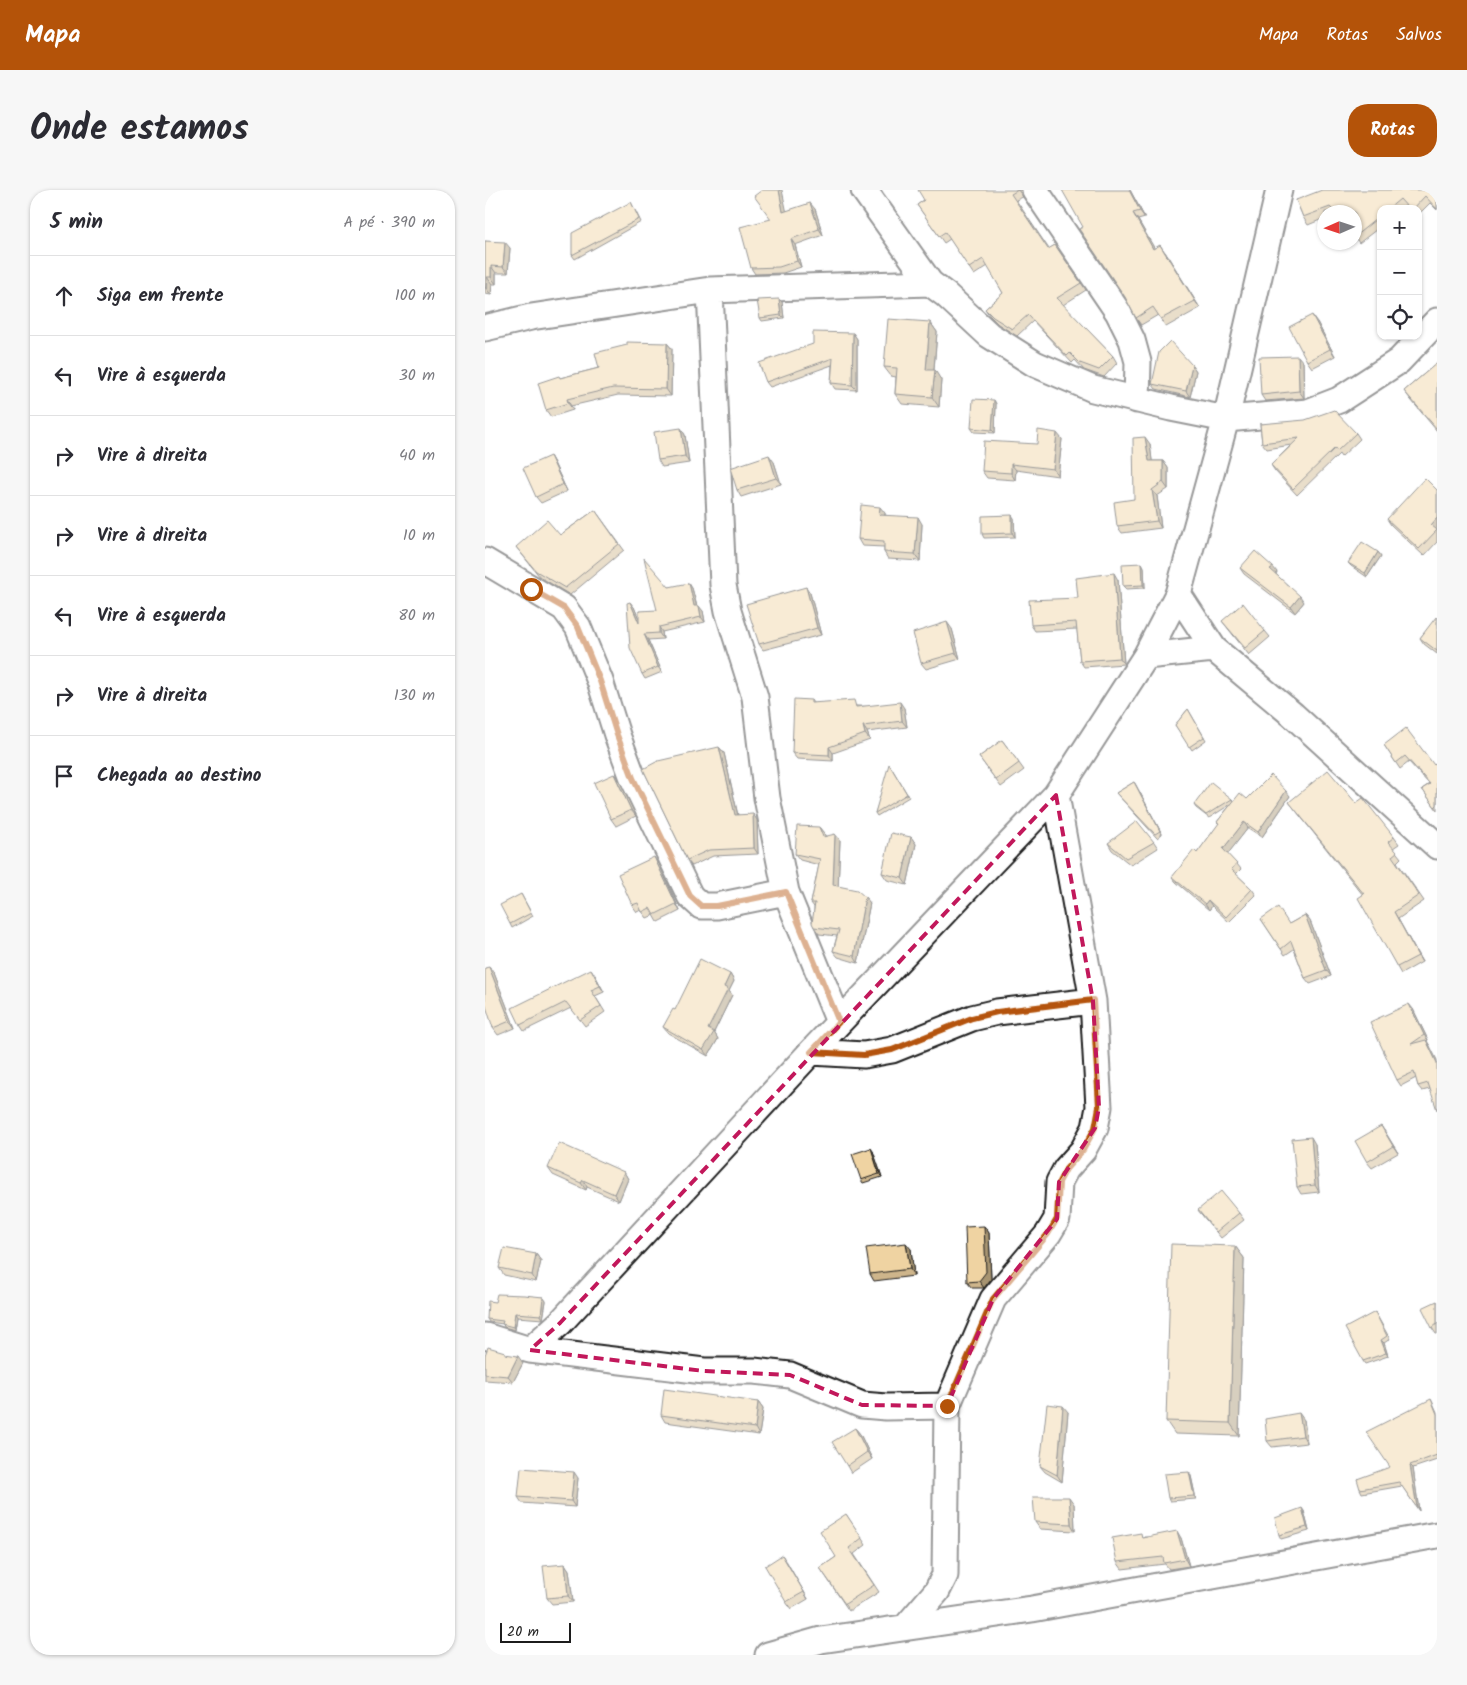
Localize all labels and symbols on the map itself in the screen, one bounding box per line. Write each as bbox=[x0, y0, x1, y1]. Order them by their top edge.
north arrow bbox=[1317, 205, 1362, 250]
route start bbox=[520, 578, 543, 601]
route end bbox=[936, 1395, 959, 1418]
scale bar bbox=[500, 1620, 571, 1643]

